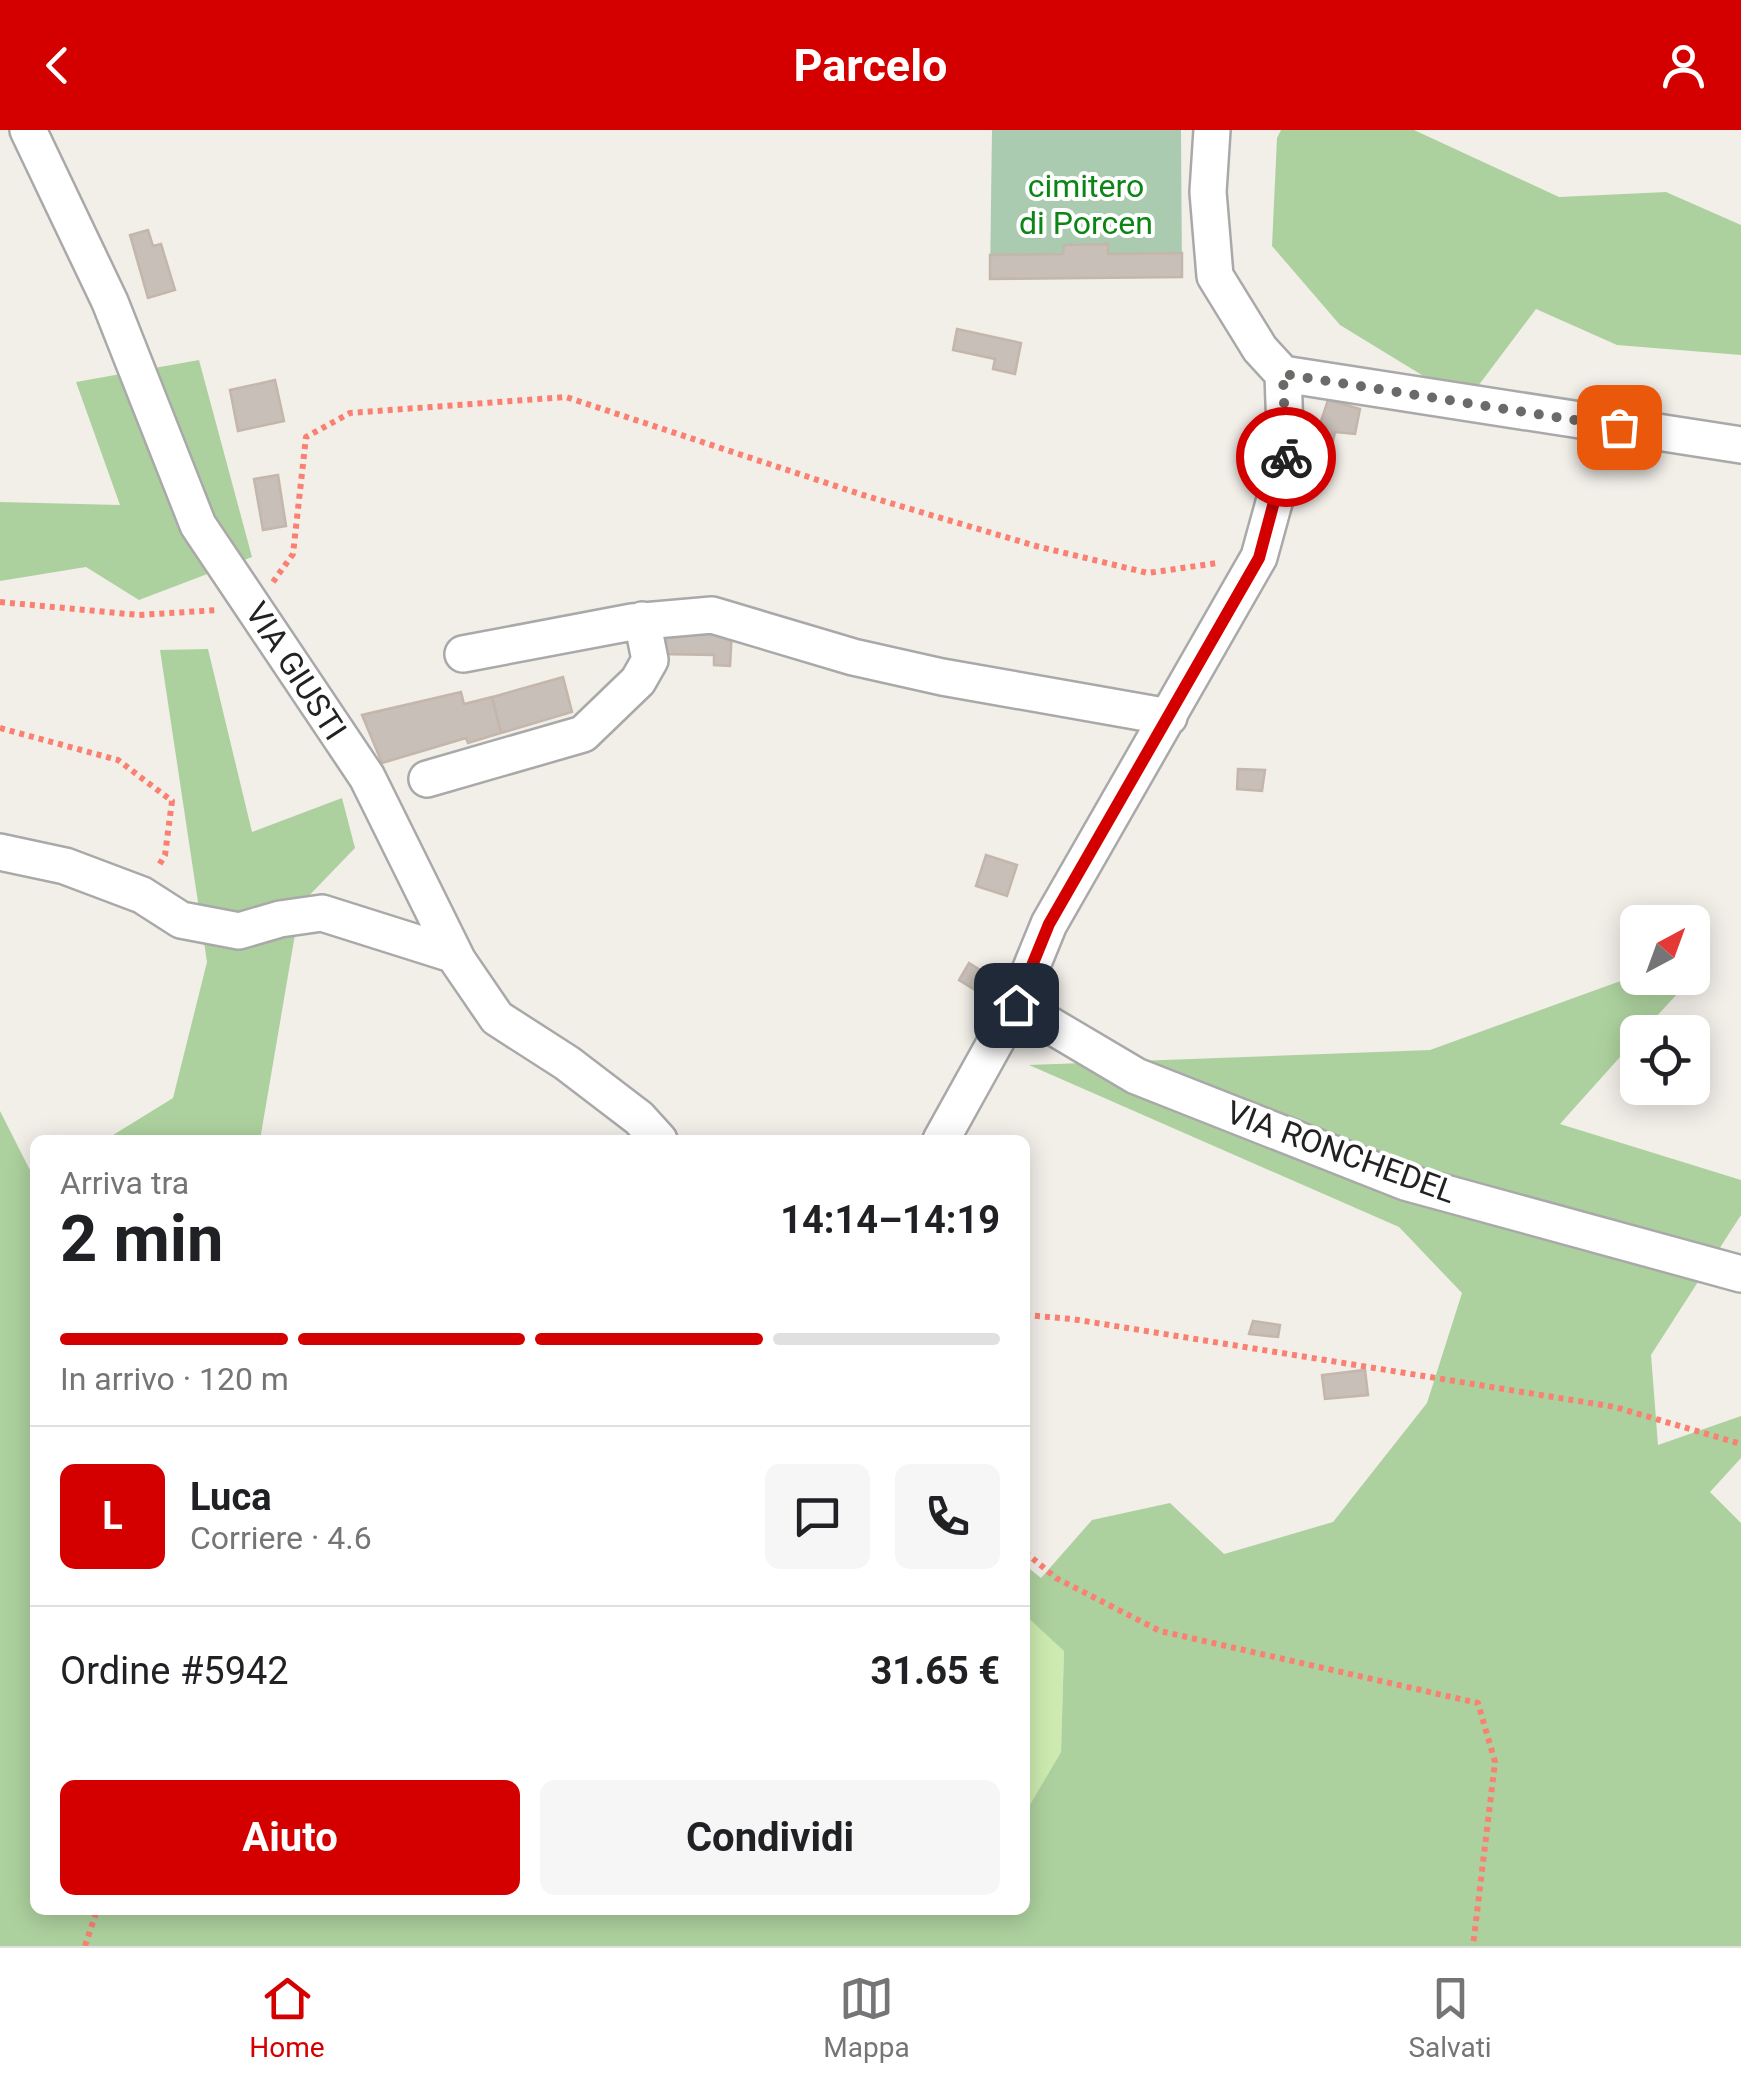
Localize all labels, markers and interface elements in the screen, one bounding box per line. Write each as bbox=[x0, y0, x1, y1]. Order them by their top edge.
icon: back bbox=[30, 38, 85, 93]
icon: person bbox=[1656, 38, 1711, 93]
text: Parcelo bbox=[794, 39, 947, 92]
park label: cimitero di Porcen bbox=[1019, 167, 1153, 242]
pin bbox=[1577, 385, 1662, 470]
icon: bag bbox=[1592, 400, 1647, 455]
courier bbox=[1236, 407, 1336, 507]
icon: bike bbox=[1259, 430, 1314, 485]
street label: VIA GIUSTI bbox=[238, 595, 354, 747]
north arrow bbox=[1620, 905, 1710, 995]
map controls bbox=[1620, 905, 1710, 1105]
pin bbox=[974, 963, 1059, 1048]
icon: home bbox=[989, 978, 1044, 1033]
button: locate bbox=[1620, 1015, 1710, 1105]
street label: VIA RONCHEDEL bbox=[1221, 1093, 1461, 1211]
text: Arriva tra bbox=[60, 1164, 189, 1202]
text: 14:14–14:19 bbox=[780, 1198, 1000, 1242]
text: 2 min bbox=[60, 1201, 223, 1277]
text: In arrivo · 120 m bbox=[60, 1360, 289, 1398]
button: chat bbox=[765, 1464, 870, 1569]
button: phone bbox=[895, 1464, 1000, 1569]
text: Luca bbox=[190, 1475, 272, 1519]
text: L bbox=[102, 1494, 123, 1538]
text: Corriere · 4.6 bbox=[190, 1519, 372, 1557]
text: Ordine #5942 bbox=[60, 1649, 289, 1693]
text: 31.65 € bbox=[871, 1649, 1000, 1693]
button: Aiuto bbox=[60, 1780, 520, 1895]
button: Condividi bbox=[540, 1780, 1000, 1895]
tab: Home bbox=[249, 1971, 325, 2064]
tab: Mappa bbox=[823, 1971, 910, 2064]
tab: Salvati bbox=[1408, 1971, 1492, 2064]

